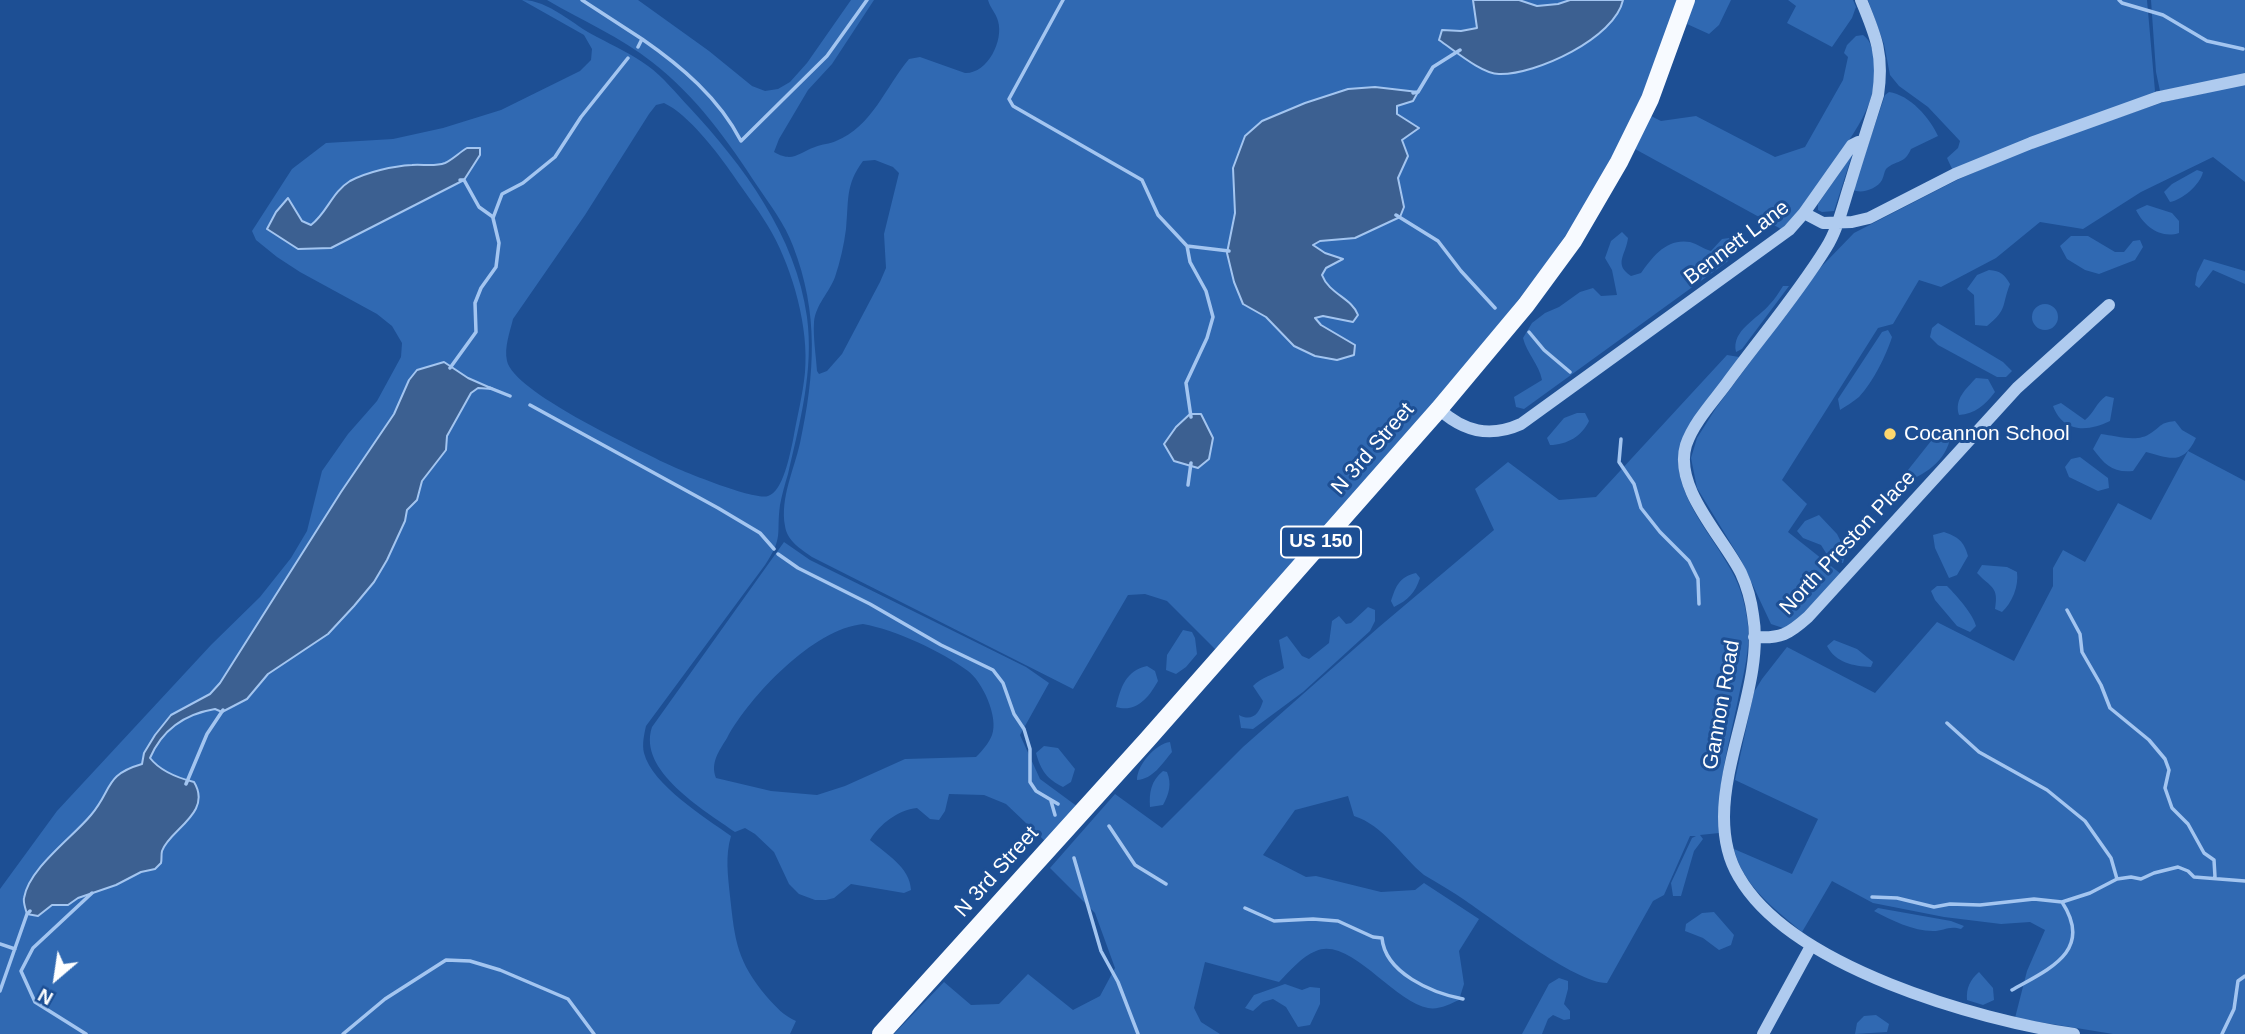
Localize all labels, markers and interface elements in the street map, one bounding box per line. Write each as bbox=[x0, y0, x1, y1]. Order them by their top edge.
street label: Bennett Lane bbox=[1680, 195, 1794, 291]
street label: N 3rd Street bbox=[1326, 398, 1420, 500]
place label: Cocannon School bbox=[1904, 421, 2070, 447]
marker: Cocannon School bbox=[1882, 426, 1898, 442]
street label: North Preston Place bbox=[1775, 466, 1921, 620]
road number: US 150 bbox=[1281, 526, 1361, 558]
street label: Gannon Road bbox=[1698, 638, 1746, 772]
street label: N 3rd Street bbox=[950, 822, 1044, 922]
north arrow bbox=[21, 943, 91, 1013]
text: N bbox=[34, 984, 57, 1009]

